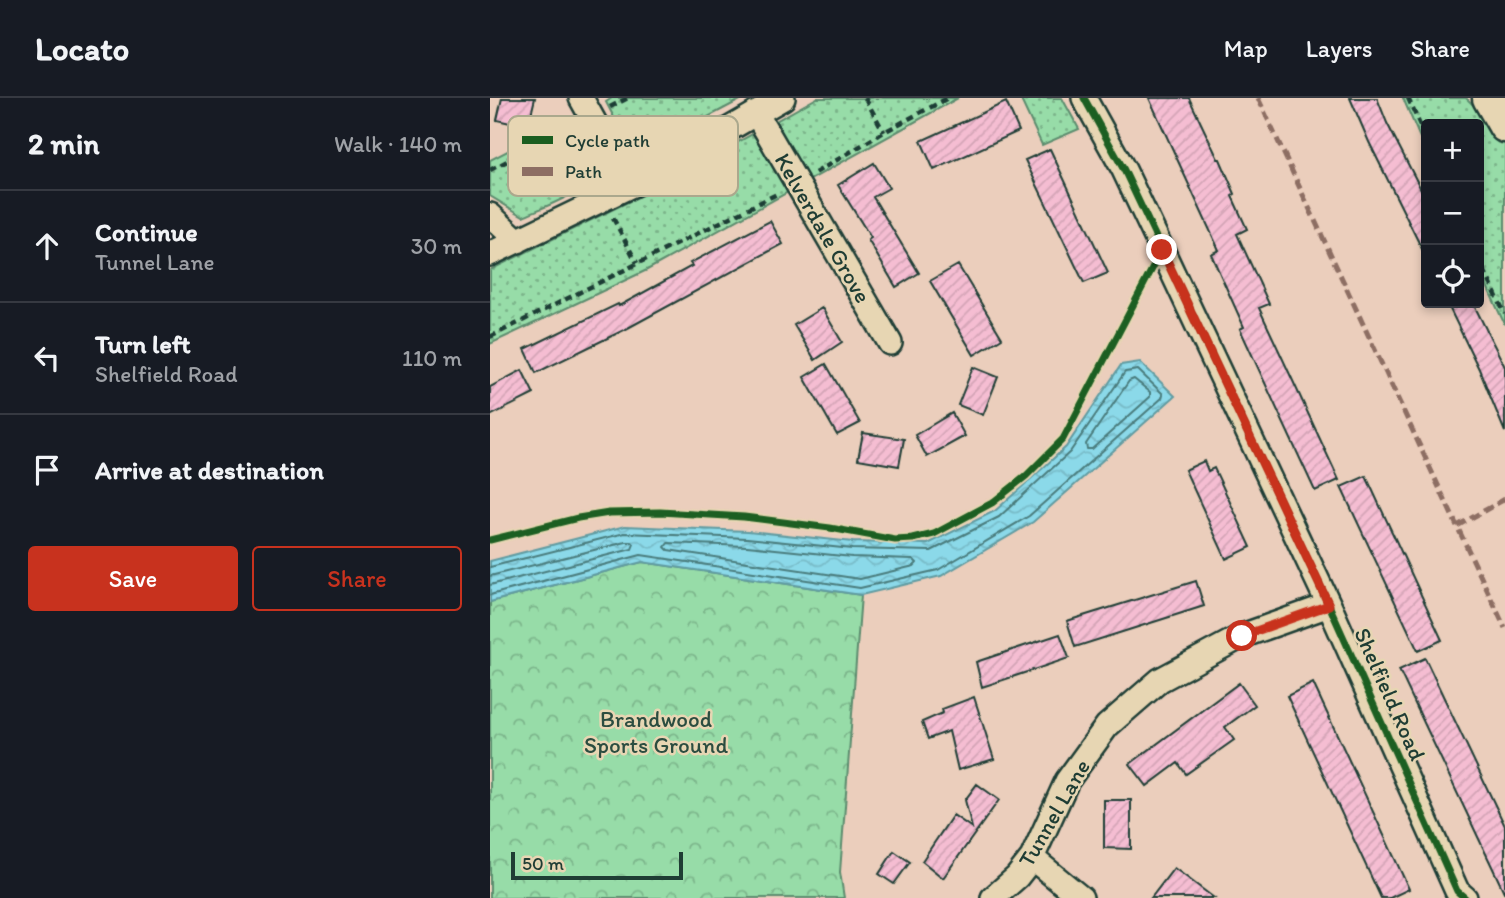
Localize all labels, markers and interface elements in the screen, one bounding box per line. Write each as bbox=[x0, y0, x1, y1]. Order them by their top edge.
text: Locato bbox=[35, 29, 129, 68]
text: Map bbox=[1224, 34, 1268, 63]
text: Layers bbox=[1306, 34, 1373, 63]
text: Share bbox=[1411, 34, 1470, 63]
legend bbox=[508, 116, 738, 196]
map controls bbox=[1421, 119, 1484, 308]
button: + bbox=[1421, 119, 1484, 182]
text: 2 min bbox=[28, 125, 99, 162]
text: Cycle path bbox=[565, 129, 650, 152]
text: Walk · 140 m bbox=[334, 130, 462, 158]
street label: Kelverdale Grove bbox=[769, 148, 877, 308]
text: Path bbox=[565, 160, 602, 183]
button: − bbox=[1421, 182, 1484, 245]
text: Continue bbox=[95, 216, 198, 248]
icon: ahead bbox=[28, 227, 66, 265]
text: 30 m bbox=[411, 232, 462, 260]
route end bbox=[1146, 234, 1177, 265]
button: locate bbox=[1421, 245, 1484, 308]
text: Tunnel Lane bbox=[95, 248, 214, 276]
text: Turn left bbox=[95, 328, 191, 360]
icon: left bbox=[28, 339, 66, 377]
text: 110 m bbox=[402, 344, 462, 372]
text: Shelfield Road bbox=[95, 360, 238, 388]
icon: arrive bbox=[28, 451, 66, 489]
text: Arrive at destination bbox=[95, 454, 324, 486]
button: Save bbox=[28, 546, 238, 611]
button: Share bbox=[252, 546, 462, 611]
route start bbox=[1226, 620, 1257, 651]
street label: Shelfield Road bbox=[1348, 623, 1432, 765]
park label: Brandwood Sports Ground bbox=[584, 705, 728, 759]
street label: Tunnel Lane bbox=[1012, 754, 1096, 872]
scale bar bbox=[511, 849, 682, 881]
text: 50 m bbox=[522, 852, 564, 875]

